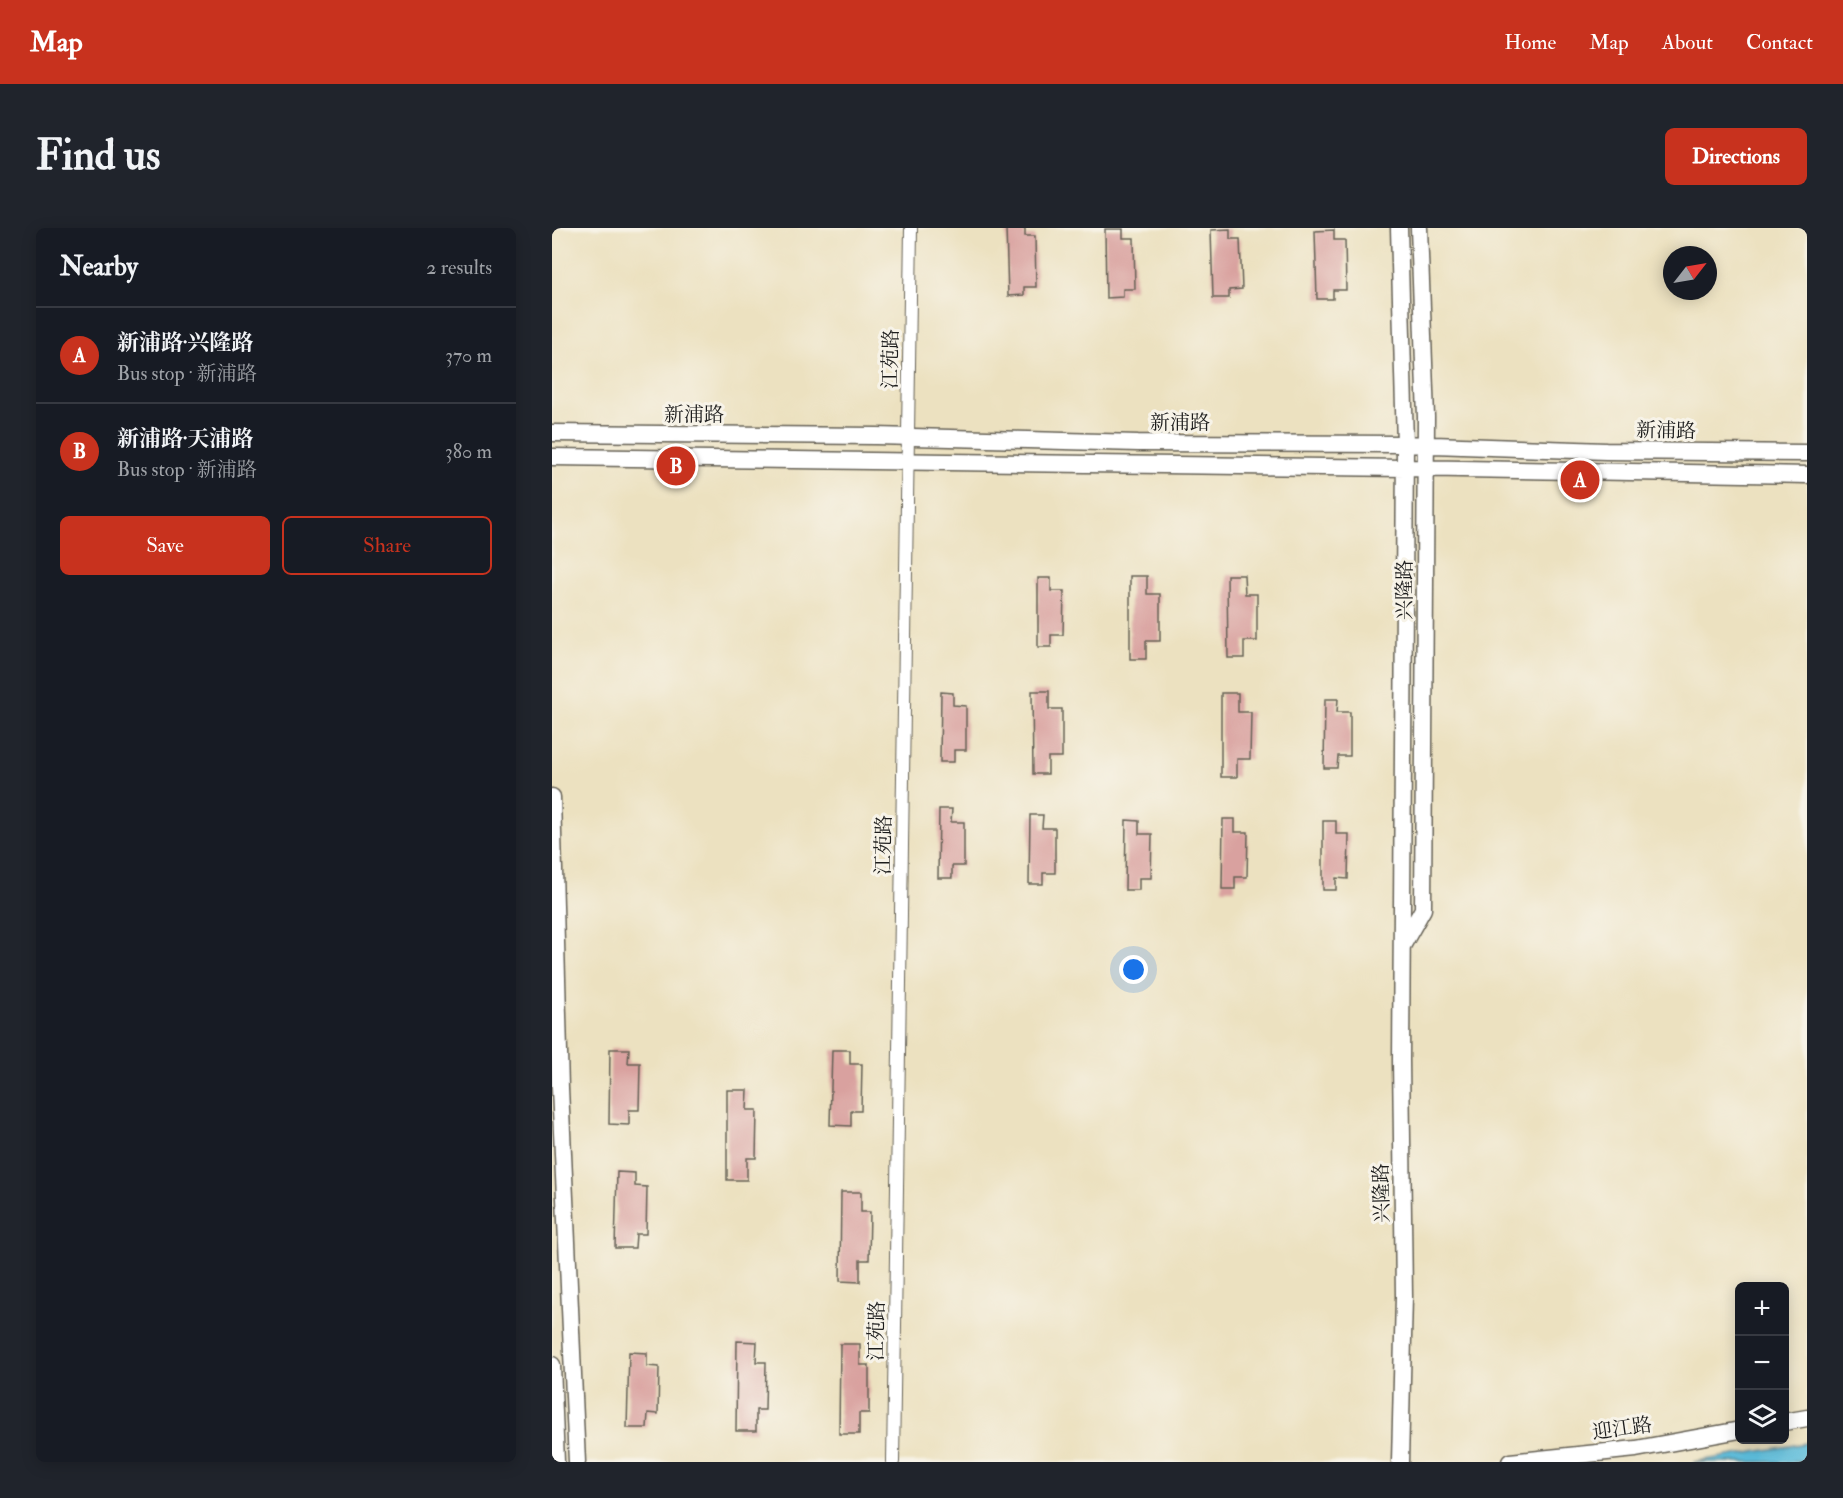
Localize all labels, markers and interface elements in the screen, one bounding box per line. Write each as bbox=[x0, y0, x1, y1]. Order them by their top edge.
text: Map bbox=[30, 25, 83, 60]
text: Home bbox=[1504, 29, 1556, 56]
text: Map bbox=[1589, 29, 1629, 56]
text: About bbox=[1662, 29, 1713, 56]
text: Contact bbox=[1746, 29, 1813, 56]
button: Directions bbox=[1665, 128, 1807, 185]
text: Find us bbox=[36, 130, 160, 182]
north arrow bbox=[1663, 246, 1717, 300]
text: Nearby bbox=[60, 251, 138, 283]
text: 2 results bbox=[426, 255, 492, 280]
text: 新浦路·兴隆路 bbox=[117, 329, 253, 357]
street label: 江苑路 bbox=[877, 329, 904, 389]
text: A bbox=[73, 343, 86, 368]
text: 370 m bbox=[445, 343, 492, 368]
text: Bus stop · 新浦路 bbox=[117, 361, 257, 386]
street label: 新浦路 bbox=[664, 402, 724, 427]
street label: 新浦路 bbox=[1150, 410, 1210, 435]
street label: 新浦路 bbox=[1636, 417, 1696, 444]
text: 新浦路·天浦路 bbox=[117, 425, 253, 453]
text: B bbox=[73, 439, 86, 464]
text: 380 m bbox=[445, 439, 492, 464]
pin: B bbox=[656, 444, 696, 488]
text: Bus stop · 新浦路 bbox=[117, 457, 257, 482]
pin: A bbox=[1560, 458, 1600, 502]
button: Save bbox=[60, 516, 270, 575]
button: Share bbox=[282, 516, 492, 575]
street label: 兴隆路 bbox=[1392, 560, 1417, 620]
street label: 江苑路 bbox=[870, 815, 897, 875]
your location bbox=[1119, 955, 1148, 984]
street label: 兴隆路 bbox=[1368, 1163, 1395, 1223]
map controls bbox=[1735, 1282, 1789, 1444]
button: + bbox=[1735, 1282, 1789, 1336]
street label: 江苑路 bbox=[863, 1301, 890, 1361]
button: − bbox=[1735, 1336, 1789, 1390]
button: layers bbox=[1735, 1390, 1789, 1444]
street label: 迎江路 bbox=[1591, 1412, 1654, 1445]

